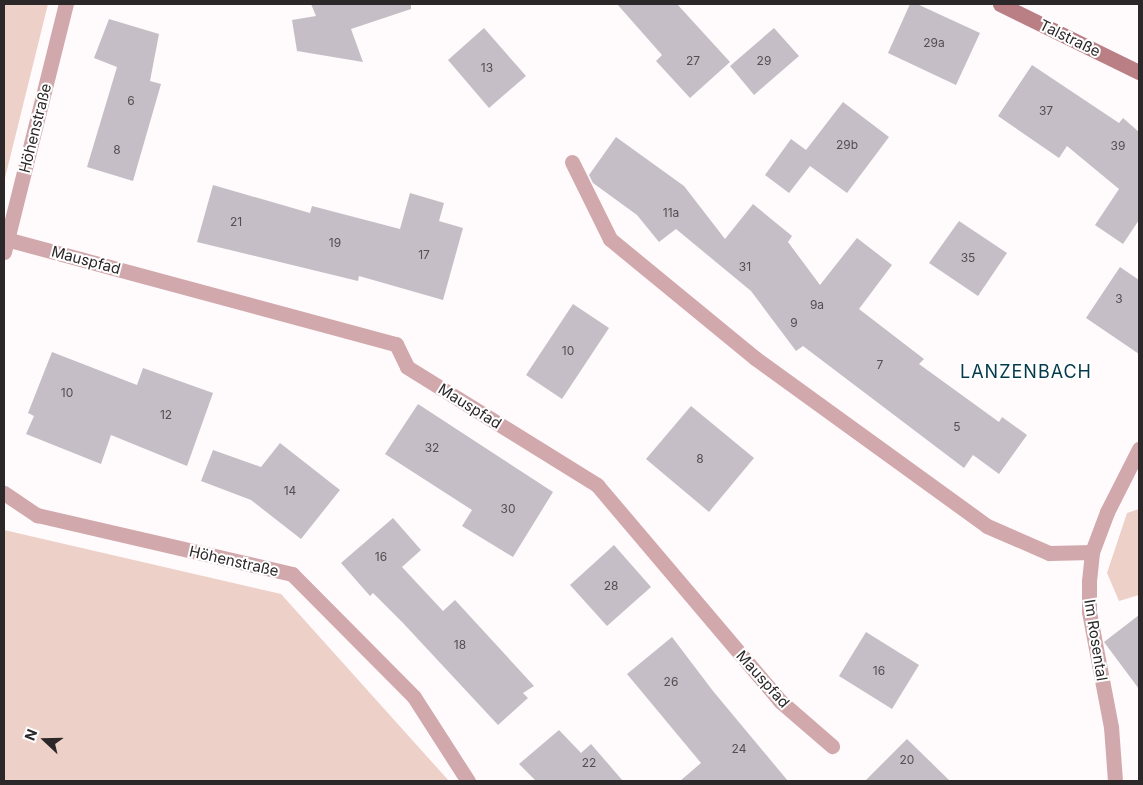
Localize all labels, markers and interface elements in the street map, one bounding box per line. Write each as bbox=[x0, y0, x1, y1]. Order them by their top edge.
street label: Talstraße bbox=[1037, 16, 1103, 60]
house number: 29a bbox=[923, 36, 945, 50]
house number: 27 bbox=[686, 54, 700, 68]
house number: 29 bbox=[757, 54, 771, 68]
house number: 13 bbox=[481, 61, 493, 75]
street label: Höhenstraße bbox=[15, 81, 55, 175]
house number: 6 bbox=[127, 94, 135, 108]
house number: 37 bbox=[1039, 104, 1053, 118]
house number: 29b bbox=[836, 138, 858, 152]
house number: 39 bbox=[1111, 139, 1125, 153]
house number: 8 bbox=[113, 143, 121, 157]
house number: 11a bbox=[663, 206, 679, 220]
house number: 21 bbox=[230, 215, 242, 229]
house number: 19 bbox=[329, 236, 341, 250]
street label: Mauspfad bbox=[49, 242, 123, 278]
house number: 17 bbox=[418, 248, 430, 262]
house number: 35 bbox=[961, 251, 975, 265]
house number: 31 bbox=[739, 260, 751, 274]
house number: 3 bbox=[1115, 292, 1123, 306]
house number: 9a bbox=[810, 298, 824, 312]
house number: 9 bbox=[790, 316, 798, 330]
house number: 10 bbox=[562, 344, 574, 358]
house number: 7 bbox=[877, 358, 883, 372]
district label: LANZENBACH bbox=[959, 361, 1093, 383]
street label: Mauspfad bbox=[435, 380, 505, 432]
house number: 10 bbox=[61, 386, 73, 400]
house number: 12 bbox=[160, 408, 172, 422]
house number: 5 bbox=[953, 420, 961, 434]
house number: 32 bbox=[425, 441, 439, 455]
house number: 8 bbox=[696, 452, 704, 466]
house number: 14 bbox=[284, 484, 296, 498]
house number: 30 bbox=[501, 502, 515, 516]
street label: Höhenstraße bbox=[187, 542, 281, 580]
house number: 16 bbox=[375, 550, 387, 564]
house number: 28 bbox=[604, 579, 618, 593]
street label: Im Rosental bbox=[1081, 598, 1111, 682]
house number: 18 bbox=[454, 638, 466, 652]
street label: Mauspfad bbox=[733, 647, 793, 711]
house number: 16 bbox=[873, 664, 885, 678]
house number: 26 bbox=[664, 675, 678, 689]
north arrow bbox=[20, 715, 70, 765]
text: N bbox=[21, 726, 40, 742]
house number: 24 bbox=[732, 742, 746, 756]
house number: 20 bbox=[900, 753, 914, 767]
house number: 22 bbox=[582, 756, 596, 770]

